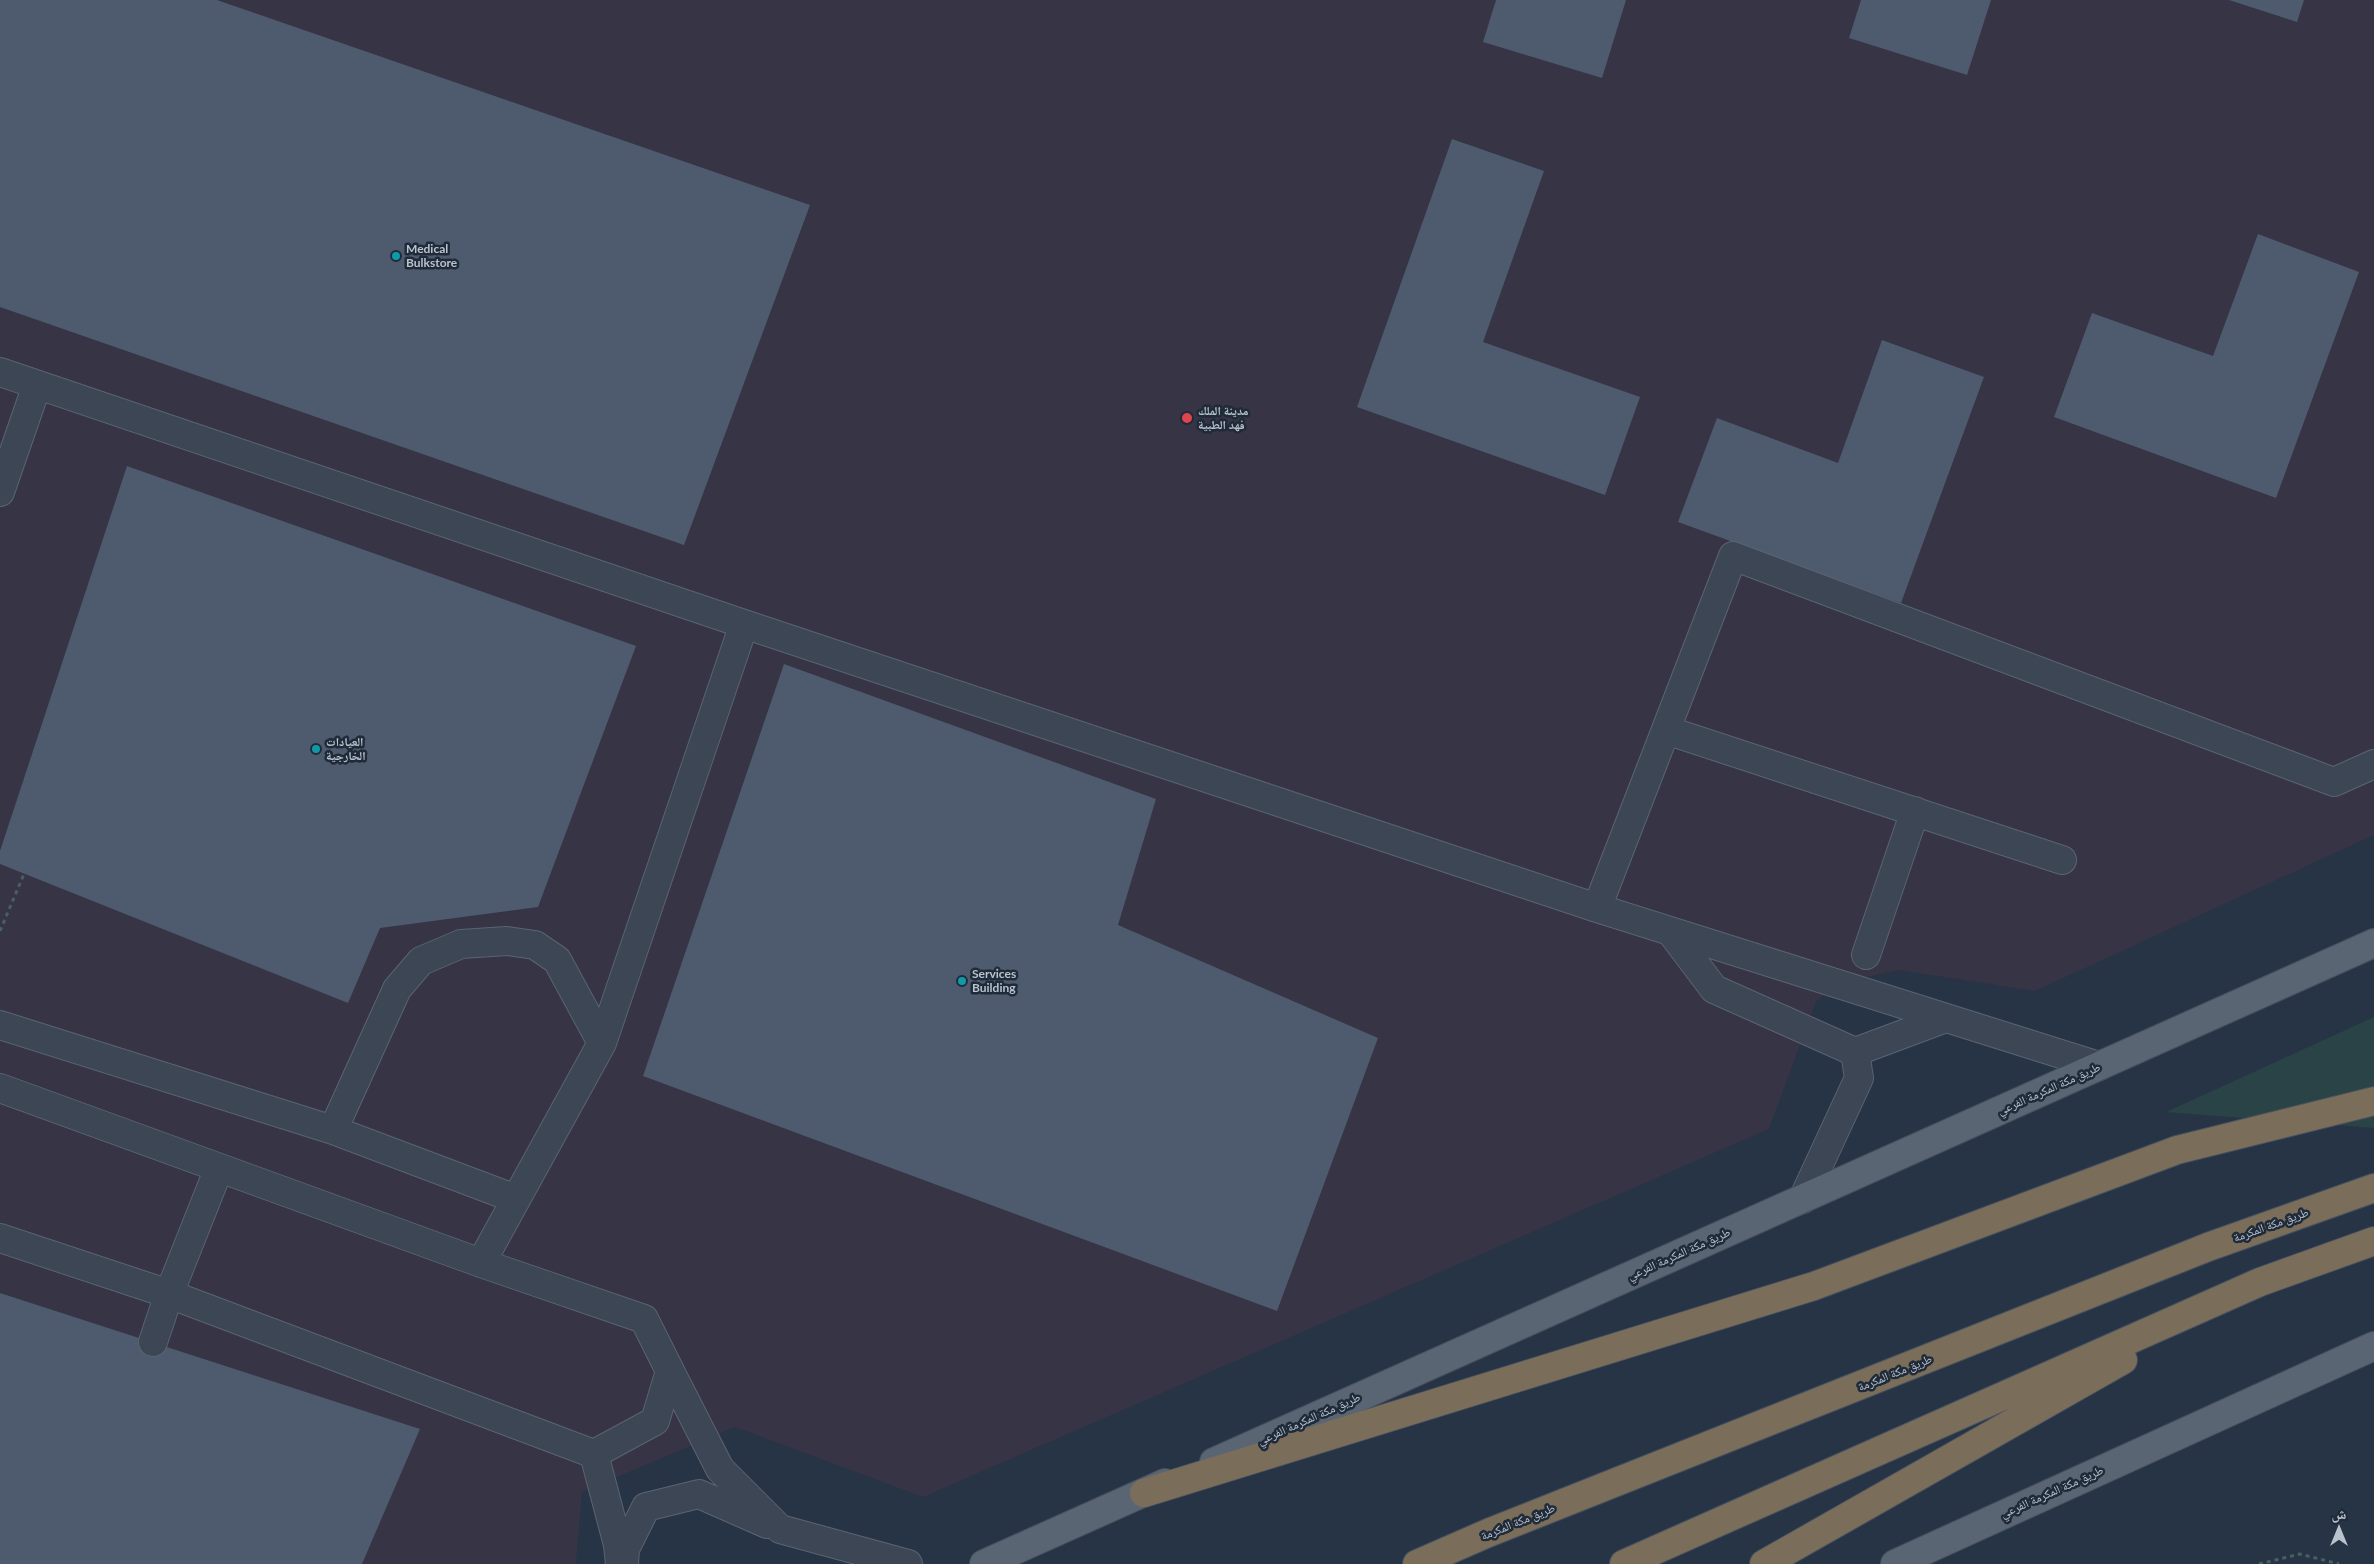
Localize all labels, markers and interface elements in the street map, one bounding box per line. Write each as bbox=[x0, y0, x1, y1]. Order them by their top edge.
place label: Medical Bulkstore bbox=[406, 242, 457, 270]
marker: Medical Bulkstore bbox=[390, 250, 402, 262]
place label: مدينة الملك فهد الطبية bbox=[1198, 404, 1248, 432]
marker: مدينة الملك فهد الطبية bbox=[1180, 411, 1194, 425]
place label: العيادات الخارجية bbox=[326, 735, 366, 763]
marker: العيادات الخارجية bbox=[310, 743, 322, 755]
place label: Services Building bbox=[972, 967, 1016, 995]
marker: Services Building bbox=[956, 975, 968, 987]
street label: طريق مكة المكرمة الفرعي bbox=[1995, 1060, 2103, 1118]
street label: طريق مكة المكرمة bbox=[2232, 1205, 2310, 1245]
street label: طريق مكة المكرمة الفرعي bbox=[1625, 1225, 1733, 1283]
street label: طريق مكة المكرمة bbox=[1856, 1352, 1934, 1394]
street label: طريق مكة المكرمة الفرعي bbox=[1255, 1390, 1363, 1448]
street label: طريق مكة المكرمة الفرعي bbox=[1998, 1463, 2106, 1521]
street label: طريق مكة المكرمة bbox=[1479, 1501, 1557, 1543]
north arrow bbox=[2314, 1504, 2364, 1554]
text: ش bbox=[2332, 1505, 2346, 1522]

